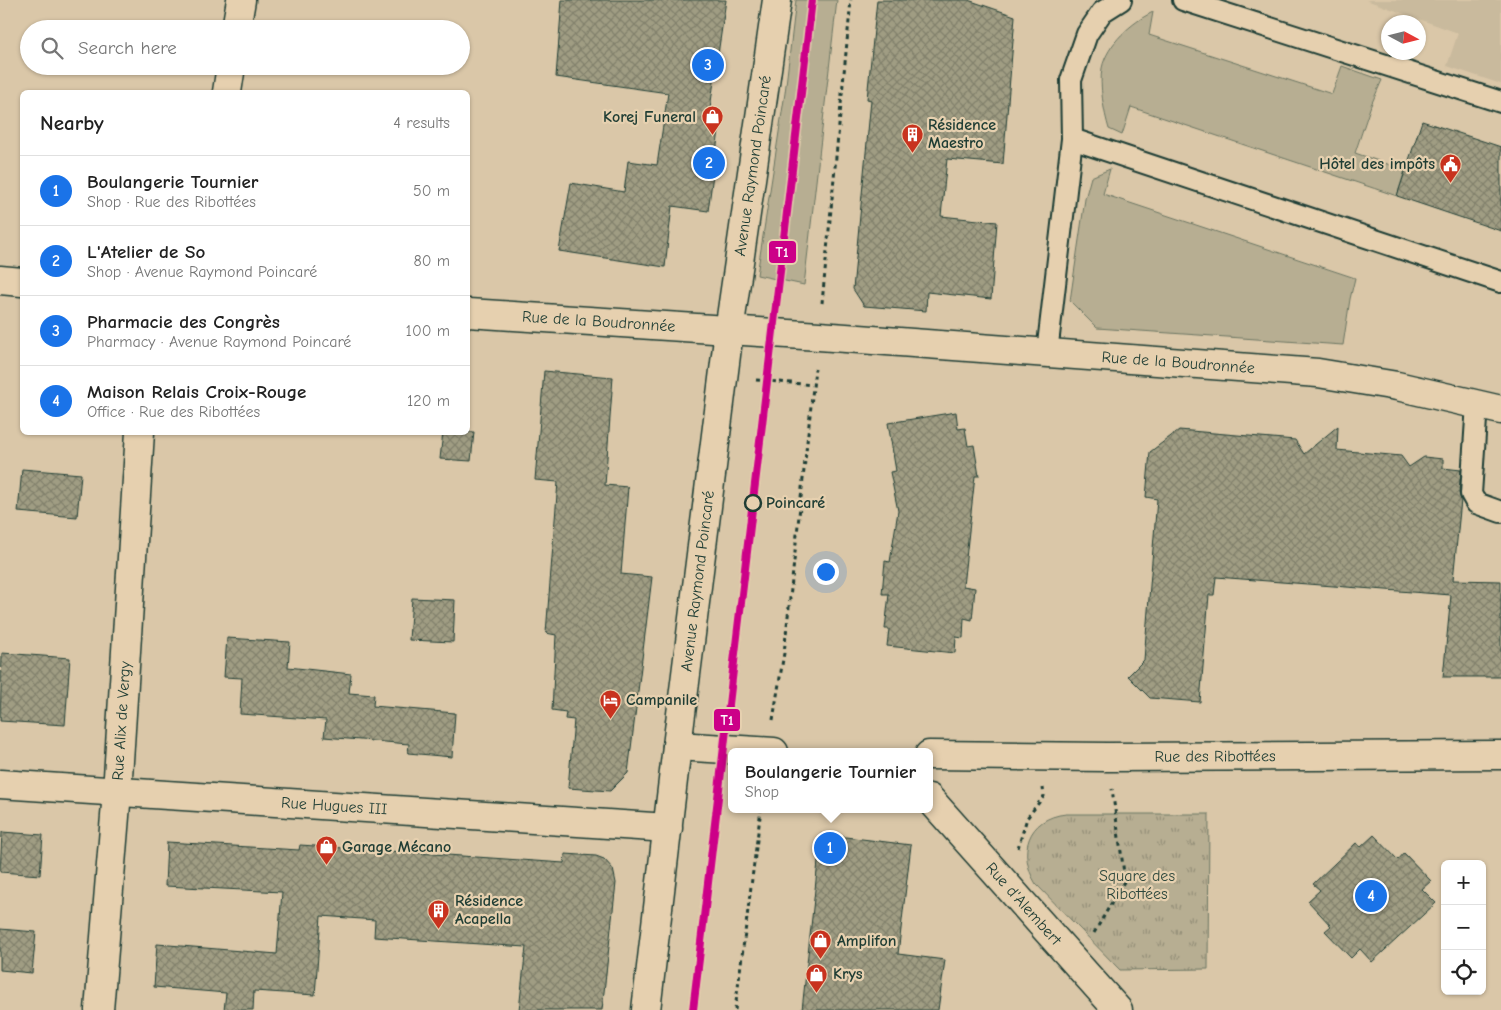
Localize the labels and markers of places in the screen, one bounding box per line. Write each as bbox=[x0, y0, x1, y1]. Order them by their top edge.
pin: 3 bbox=[692, 46, 724, 84]
shop icon: Korej Funeral bbox=[700, 105, 724, 136]
place label: Korej Funeral bbox=[603, 108, 696, 126]
place label: Résidence Maestro bbox=[928, 116, 996, 152]
building icon: Résidence Maestro bbox=[900, 122, 924, 153]
pin: 2 bbox=[693, 144, 725, 182]
public building icon: Hôtel des impôts bbox=[1439, 152, 1463, 183]
place label: Hôtel des impôts bbox=[1319, 155, 1435, 173]
marker: Poincaré bbox=[744, 494, 762, 512]
place label: Poincaré bbox=[766, 494, 825, 512]
hotel icon: Campanile bbox=[598, 688, 622, 719]
place label: Campanile bbox=[626, 691, 697, 709]
pin: 1 bbox=[814, 829, 846, 867]
shop icon: Garage Mécano bbox=[314, 835, 338, 866]
place label: Garage Mécano bbox=[342, 838, 451, 856]
pin: 4 bbox=[1355, 877, 1387, 915]
place label: Résidence Acapella bbox=[455, 892, 523, 928]
building icon: Résidence Acapella bbox=[427, 898, 451, 929]
shop icon: Amplifon bbox=[809, 929, 833, 960]
place label: Amplifon bbox=[837, 932, 896, 950]
shop icon: Krys bbox=[805, 962, 829, 993]
place label: Krys bbox=[833, 965, 863, 983]

